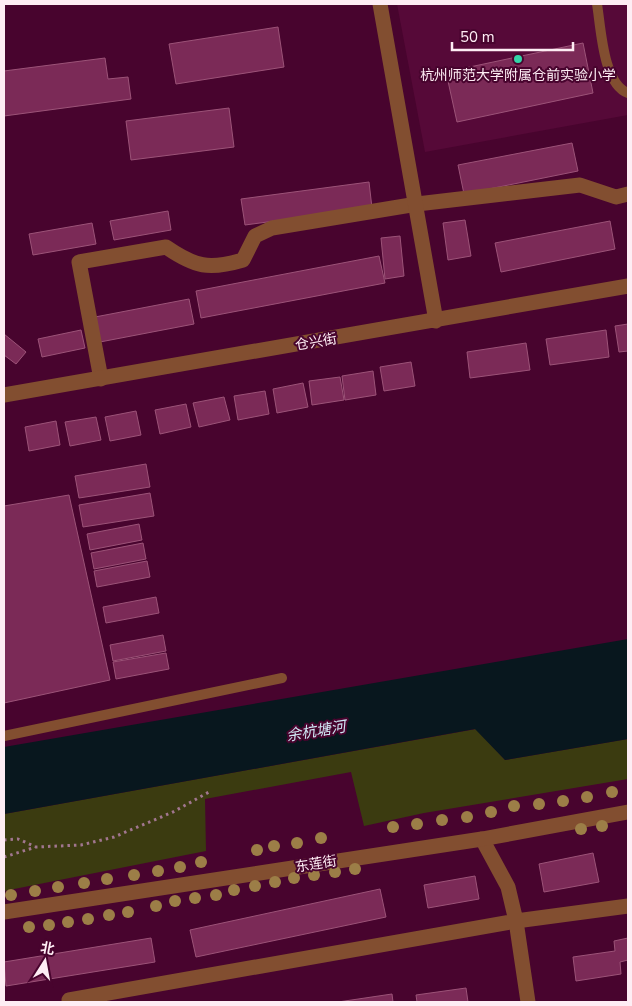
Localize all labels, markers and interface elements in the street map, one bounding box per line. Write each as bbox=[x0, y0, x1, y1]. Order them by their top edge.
scale bar bbox=[452, 20, 573, 52]
text: 50 m bbox=[460, 27, 495, 47]
marker: 杭州师范大学附属仓前实验小学 bbox=[512, 53, 524, 65]
place label: 杭州师范大学附属仓前实验小学 bbox=[420, 66, 616, 85]
street label: 仓兴街 bbox=[294, 329, 338, 355]
water label: 余杭塘河 bbox=[285, 716, 350, 746]
street label: 东莲街 bbox=[294, 851, 338, 877]
north arrow bbox=[20, 936, 70, 986]
text: 北 bbox=[39, 938, 56, 959]

